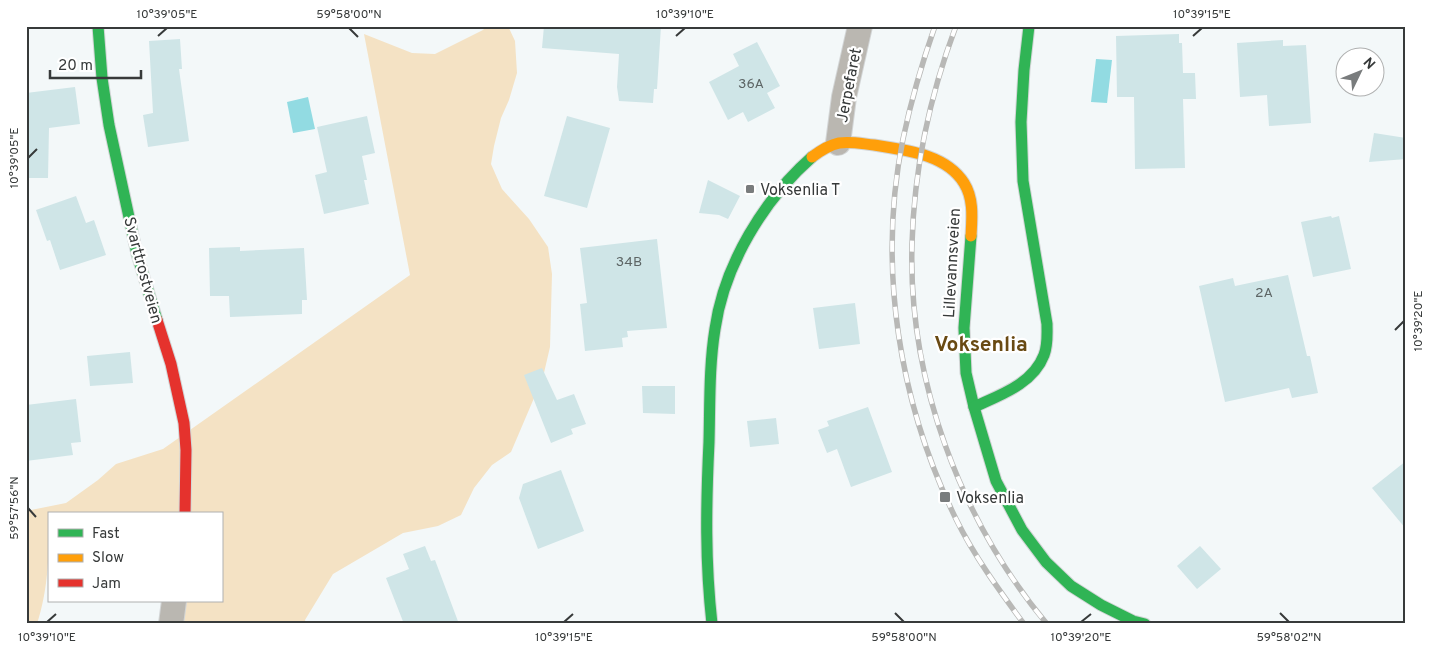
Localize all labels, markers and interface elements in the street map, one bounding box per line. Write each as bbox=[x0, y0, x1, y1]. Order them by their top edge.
text: 10°39'05"E bbox=[137, 7, 198, 23]
text: 59°58'00"N bbox=[316, 7, 382, 23]
text: 10°39'10"E bbox=[656, 7, 714, 23]
text: 10°39'15"E bbox=[1173, 7, 1231, 23]
street label: Jerpefaret bbox=[833, 46, 867, 124]
scale bar bbox=[50, 48, 141, 80]
north arrow bbox=[1334, 48, 1384, 98]
text: N bbox=[1359, 55, 1378, 74]
text: 20 m bbox=[58, 57, 93, 76]
house number: 36A bbox=[738, 76, 764, 93]
text: 10°39'05"E bbox=[7, 128, 23, 189]
place label: Voksenlia T bbox=[760, 181, 840, 201]
marker: Voksenlia T bbox=[744, 183, 756, 195]
street label: Lillevannsveien bbox=[940, 208, 966, 319]
street label: Svarttrostveien bbox=[118, 215, 166, 326]
house number: 34B bbox=[616, 254, 642, 271]
house number: 2A bbox=[1255, 285, 1273, 302]
text: 10°39'20"E bbox=[1411, 291, 1427, 351]
district label: Voksenlia bbox=[934, 332, 1028, 359]
text: 59°57'56"N bbox=[7, 476, 23, 540]
place label: Voksenlia bbox=[956, 489, 1024, 509]
marker: Voksenlia bbox=[938, 490, 952, 504]
legend bbox=[48, 512, 222, 602]
text: Fast bbox=[92, 525, 120, 544]
text: Slow bbox=[92, 549, 124, 568]
text: Jam bbox=[92, 575, 121, 594]
text: 10°39'10"E bbox=[18, 630, 76, 646]
text: 10°39'15"E bbox=[535, 630, 593, 646]
text: 59°58'00"N bbox=[871, 630, 937, 646]
text: 10°39'20"E bbox=[1051, 630, 1111, 646]
text: 59°58'02"N bbox=[1256, 630, 1322, 646]

